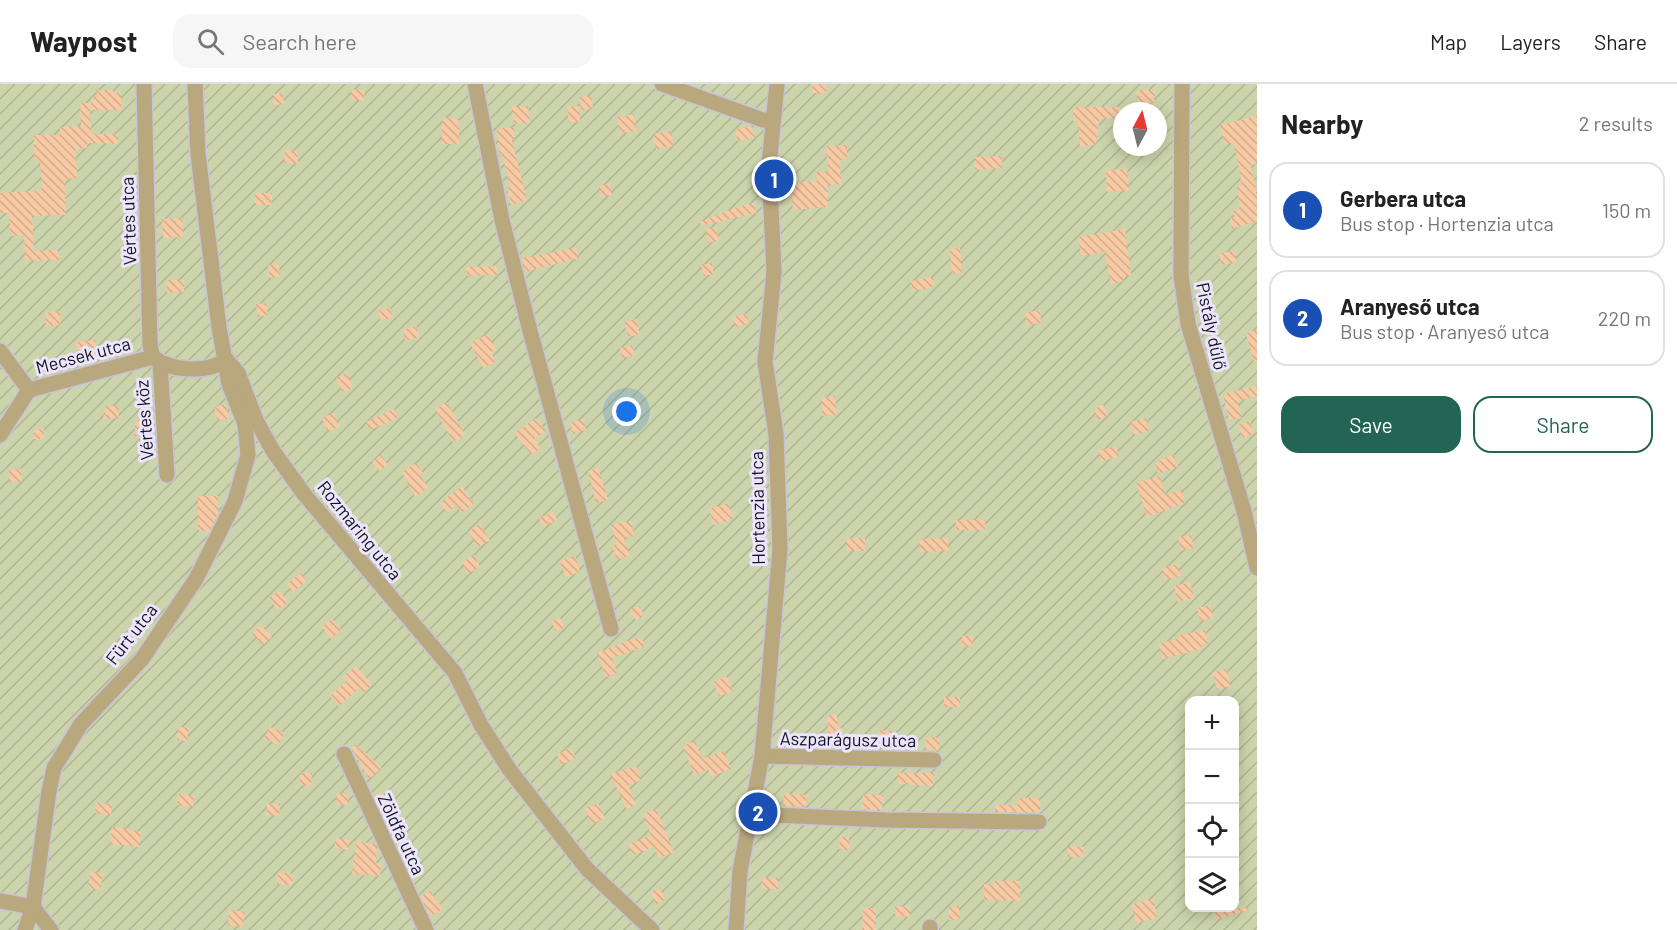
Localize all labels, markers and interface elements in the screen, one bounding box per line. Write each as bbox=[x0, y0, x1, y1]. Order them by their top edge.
search box bbox=[173, 14, 593, 68]
text: Waypost bbox=[30, 24, 137, 58]
icon: search bbox=[194, 25, 227, 58]
text: Search here bbox=[242, 28, 357, 54]
text: Map bbox=[1430, 29, 1467, 54]
text: Layers bbox=[1500, 29, 1561, 54]
text: Share bbox=[1594, 29, 1647, 54]
north arrow bbox=[1113, 102, 1167, 156]
text: Nearby bbox=[1281, 108, 1363, 139]
text: 2 results bbox=[1579, 111, 1653, 135]
pin: 1 bbox=[754, 156, 794, 202]
street label: Vértes utca bbox=[115, 176, 141, 266]
text: Gerbera utca bbox=[1340, 185, 1466, 211]
text: 1 bbox=[1299, 198, 1306, 222]
text: 150 m bbox=[1602, 198, 1651, 222]
text: Bus stop · Hortenzia utca bbox=[1340, 211, 1554, 235]
street label: Pistály dűlő bbox=[1192, 280, 1232, 372]
text: Aranyeső utca bbox=[1340, 293, 1480, 319]
text: 2 bbox=[1297, 306, 1308, 330]
text: 220 m bbox=[1598, 306, 1651, 330]
text: Bus stop · Aranyeső utca bbox=[1340, 319, 1550, 343]
street label: Mecsek utca bbox=[33, 332, 133, 378]
street label: Vértes köz bbox=[130, 379, 158, 461]
button: Save bbox=[1281, 396, 1461, 453]
button: Share bbox=[1473, 396, 1653, 453]
your location bbox=[612, 397, 641, 426]
street label: Hortenzia utca bbox=[745, 451, 769, 565]
street label: Rozmaring utca bbox=[313, 476, 407, 584]
street label: Fürt utca bbox=[100, 599, 162, 669]
map controls bbox=[1185, 696, 1239, 912]
button: + bbox=[1185, 696, 1239, 750]
street label: Aszparágusz utca bbox=[780, 727, 916, 751]
button: − bbox=[1185, 750, 1239, 804]
street label: Zöldfa utca bbox=[374, 790, 430, 878]
pin: 2 bbox=[738, 790, 777, 834]
button: locate bbox=[1185, 804, 1239, 858]
button: layers bbox=[1185, 858, 1239, 912]

